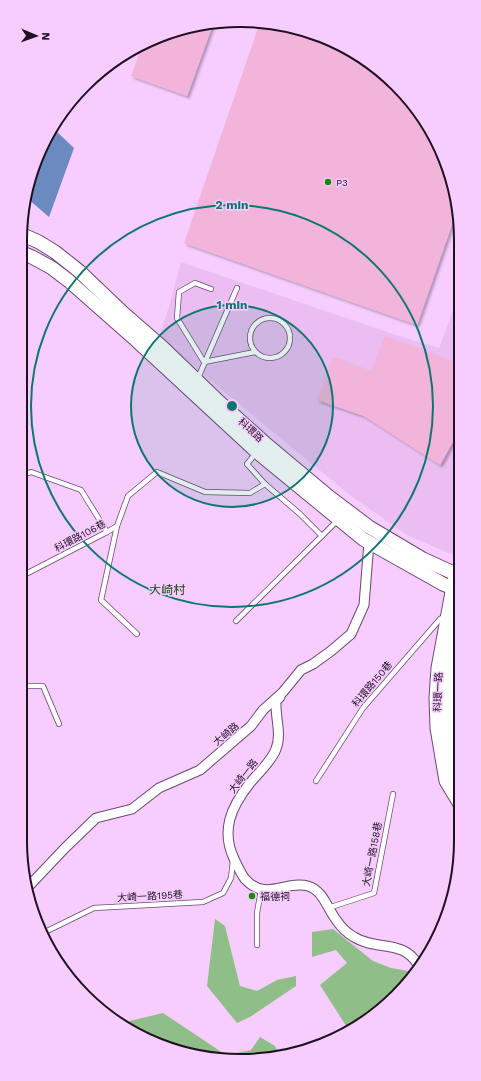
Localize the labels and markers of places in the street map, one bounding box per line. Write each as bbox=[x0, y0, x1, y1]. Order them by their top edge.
marker: P3 bbox=[323, 177, 333, 187]
place label: P3 bbox=[336, 177, 348, 188]
centre of rings bbox=[225, 399, 239, 413]
marker: 福德祠 bbox=[247, 891, 257, 901]
place label: 福德祠 bbox=[260, 891, 290, 902]

